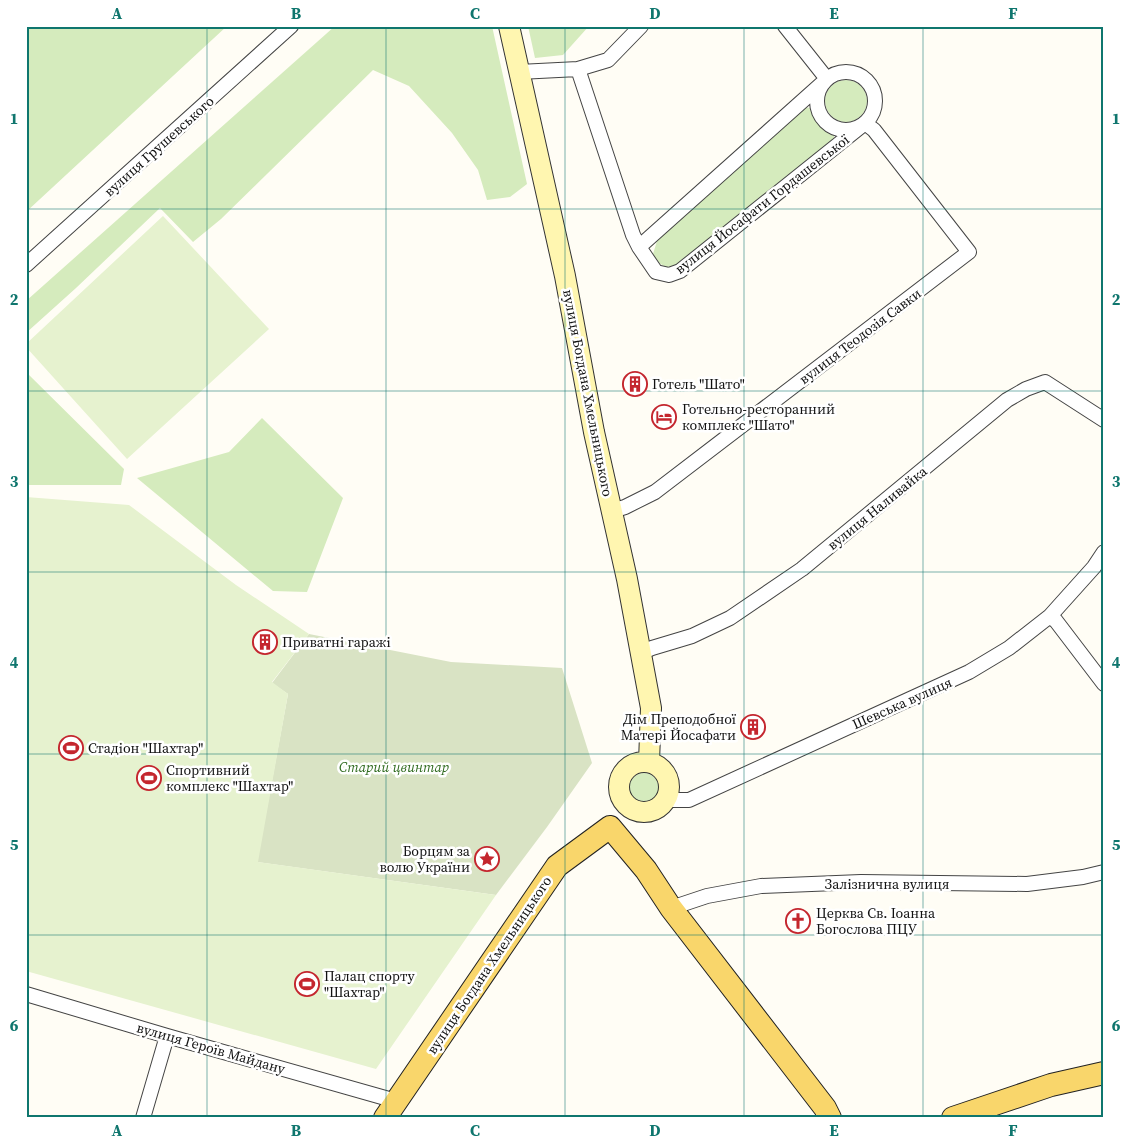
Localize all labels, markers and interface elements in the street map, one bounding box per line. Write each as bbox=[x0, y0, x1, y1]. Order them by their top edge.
text: A bbox=[112, 2, 123, 24]
text: B bbox=[291, 2, 302, 24]
text: C bbox=[470, 2, 480, 24]
text: D bbox=[649, 2, 661, 24]
text: E bbox=[829, 2, 839, 24]
text: F bbox=[1008, 2, 1018, 24]
street label: вулиця Грушевського bbox=[100, 91, 219, 201]
text: 1 bbox=[10, 107, 18, 129]
text: 1 bbox=[1112, 107, 1120, 129]
street label: вулиця Йосафати Гордашевської bbox=[671, 129, 854, 278]
street label: вулиця Теодозія Савки bbox=[795, 283, 925, 389]
text: 2 bbox=[10, 288, 19, 310]
street label: вулиця Богдана Хмельницького bbox=[558, 288, 618, 499]
text: 2 bbox=[1112, 288, 1121, 310]
building icon: Готель "Шато" bbox=[622, 371, 648, 397]
place label: Готель "Шато" bbox=[652, 374, 745, 394]
place label: Готельно-ресторанний комплекс "Шато" bbox=[682, 399, 835, 435]
hotel icon: Готельно-ресторанний комплекс "Шато" bbox=[651, 404, 677, 430]
street label: вулиця Наливайка bbox=[823, 461, 932, 555]
text: 3 bbox=[10, 470, 19, 492]
text: 3 bbox=[1112, 470, 1121, 492]
building icon: Приватні гаражі bbox=[252, 629, 278, 655]
place label: Приватні гаражі bbox=[282, 632, 391, 652]
text: 4 bbox=[10, 651, 19, 673]
text: 4 bbox=[1112, 651, 1121, 673]
street label: Шевська вулиця bbox=[849, 672, 955, 734]
place label: Дім Преподобної Матері Йосафати bbox=[621, 709, 737, 745]
building icon: Дім Преподобної Матері Йосафати bbox=[740, 714, 766, 740]
sports icon: Стадіон "Шахтар" bbox=[58, 735, 84, 761]
place label: Стадіон "Шахтар" bbox=[88, 738, 203, 758]
park label: Старий цвинтар bbox=[339, 757, 449, 777]
place label: Спортивний комплекс "Шахтар" bbox=[166, 760, 293, 796]
sports icon: Спортивний комплекс "Шахтар" bbox=[136, 765, 162, 791]
text: 5 bbox=[10, 833, 19, 855]
text: 5 bbox=[1112, 833, 1121, 855]
place label: Борцям за волю України bbox=[379, 841, 471, 877]
place icon: Борцям за волю України bbox=[474, 846, 500, 872]
street label: вулиця Богдана Хмельницького bbox=[422, 872, 556, 1058]
street label: Залізнична вулиця bbox=[825, 874, 949, 894]
place label: Церква Св. Іоанна Богослова ПЦУ bbox=[816, 903, 936, 939]
church icon: Церква Св. Іоанна Богослова ПЦУ bbox=[785, 908, 811, 934]
place label: Палац спорту "Шахтар" bbox=[324, 966, 415, 1002]
sports icon: Палац спорту "Шахтар" bbox=[294, 971, 320, 997]
text: 6 bbox=[10, 1014, 19, 1036]
text: 6 bbox=[1112, 1014, 1121, 1036]
street label: вулиця Героїв Майдану bbox=[134, 1017, 288, 1079]
text: A bbox=[112, 1119, 123, 1141]
text: B bbox=[291, 1119, 302, 1141]
text: C bbox=[470, 1119, 480, 1141]
text: D bbox=[649, 1119, 661, 1141]
text: E bbox=[829, 1119, 839, 1141]
text: F bbox=[1008, 1119, 1018, 1141]

